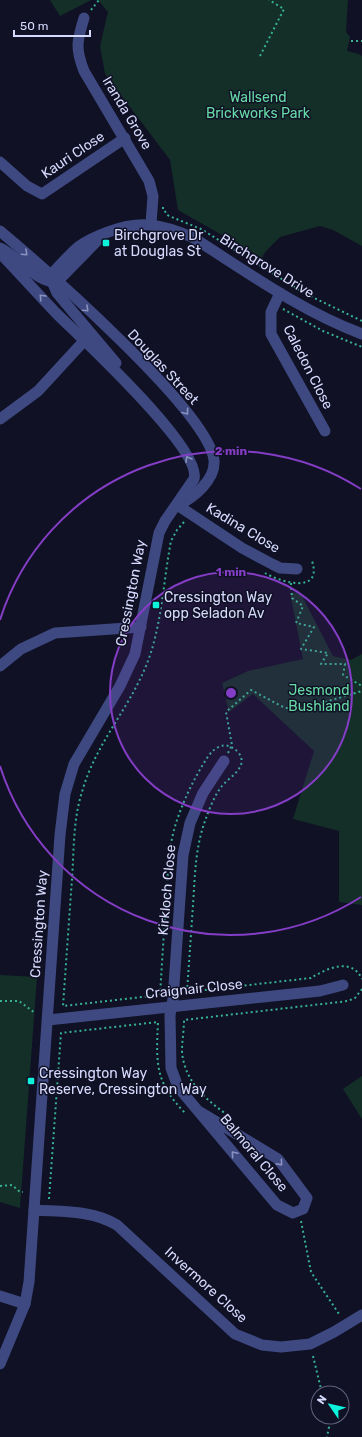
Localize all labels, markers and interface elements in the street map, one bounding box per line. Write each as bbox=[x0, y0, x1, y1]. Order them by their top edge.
scale bar bbox=[14, 12, 90, 38]
text: 50 m bbox=[20, 19, 48, 33]
street label: Iranda Grove bbox=[98, 73, 156, 153]
park label: Wallsend Brickworks Park bbox=[206, 89, 311, 122]
street label: Kauri Close bbox=[38, 128, 108, 182]
place label: Birchgrove Dr at Douglas St bbox=[114, 227, 204, 260]
street label: Birchgrove Drive bbox=[217, 230, 317, 302]
marker: Birchgrove Dr at Douglas St bbox=[101, 238, 111, 248]
one-way arrow bbox=[20, 249, 28, 256]
one-way arrow bbox=[39, 294, 46, 302]
one-way arrow bbox=[81, 304, 89, 312]
street label: Caledon Close bbox=[279, 322, 337, 412]
street label: Douglas Street bbox=[124, 326, 203, 409]
one-way arrow bbox=[181, 408, 188, 415]
text: 2 min bbox=[215, 444, 248, 458]
one-way arrow bbox=[186, 456, 193, 463]
street label: Kadina Close bbox=[203, 499, 283, 557]
street label: Cressington Way bbox=[112, 538, 150, 648]
text: 1 min bbox=[216, 565, 247, 579]
place label: Cressington Way opp Seladon Av bbox=[164, 589, 273, 622]
marker: Cressington Way opp Seladon Av bbox=[151, 600, 161, 610]
park label: Jesmond Bushland bbox=[288, 682, 350, 715]
centre of rings bbox=[224, 686, 238, 700]
street label: Kirkloch Close bbox=[155, 844, 179, 936]
street label: Cressington Way bbox=[27, 869, 51, 979]
street label: Craignair Close bbox=[144, 975, 244, 1003]
place label: Cressington Way Reserve, Cressington Way bbox=[39, 1065, 207, 1098]
marker: Cressington Way Reserve, Cressington Way bbox=[26, 1076, 36, 1086]
street label: Balmoral Close bbox=[216, 1111, 292, 1196]
one-way arrow bbox=[232, 1151, 239, 1159]
one-way arrow bbox=[275, 1158, 282, 1166]
street label: Invermore Close bbox=[161, 1243, 251, 1327]
north arrow bbox=[310, 1385, 350, 1425]
text: N bbox=[315, 1393, 330, 1407]

